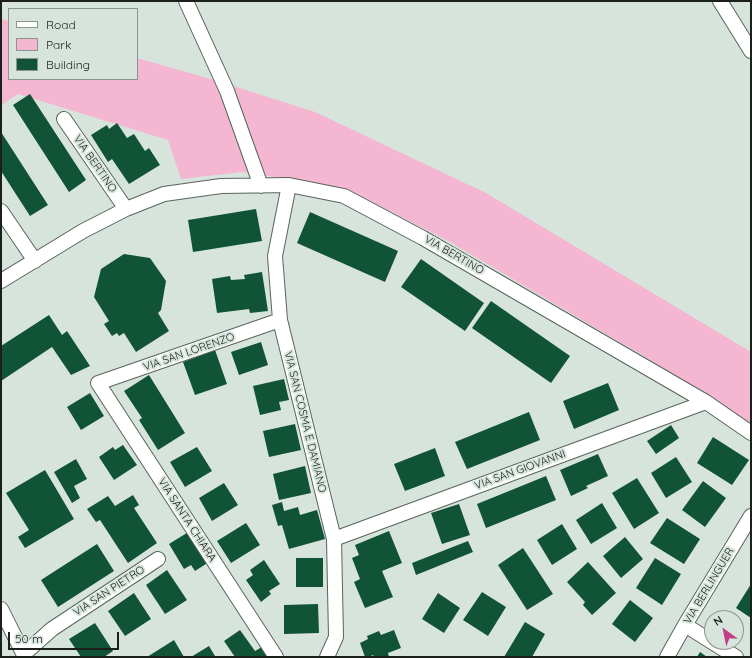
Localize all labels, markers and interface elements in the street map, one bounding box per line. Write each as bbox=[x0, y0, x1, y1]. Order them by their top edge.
legend bbox=[8, 8, 138, 80]
text: Road bbox=[46, 17, 76, 32]
text: Park bbox=[46, 37, 71, 52]
text: Building bbox=[46, 57, 90, 72]
street label: VIA BERTINO bbox=[70, 133, 120, 195]
street label: VIA BERTINO bbox=[422, 233, 486, 277]
street label: VIA SAN LORENZO bbox=[142, 330, 236, 374]
street label: VIA SAN COSMA E DAMIANO bbox=[281, 350, 329, 494]
street label: VIA SAN GIOVANNI bbox=[473, 447, 567, 493]
street label: VIA SANTA CHIARA bbox=[155, 476, 219, 564]
street label: VIA BERLINGUER bbox=[681, 545, 737, 627]
street label: VIA SAN PIETRO bbox=[71, 563, 147, 619]
north arrow bbox=[704, 610, 744, 650]
scale bar bbox=[10, 624, 121, 650]
text: 50 m bbox=[15, 631, 43, 646]

